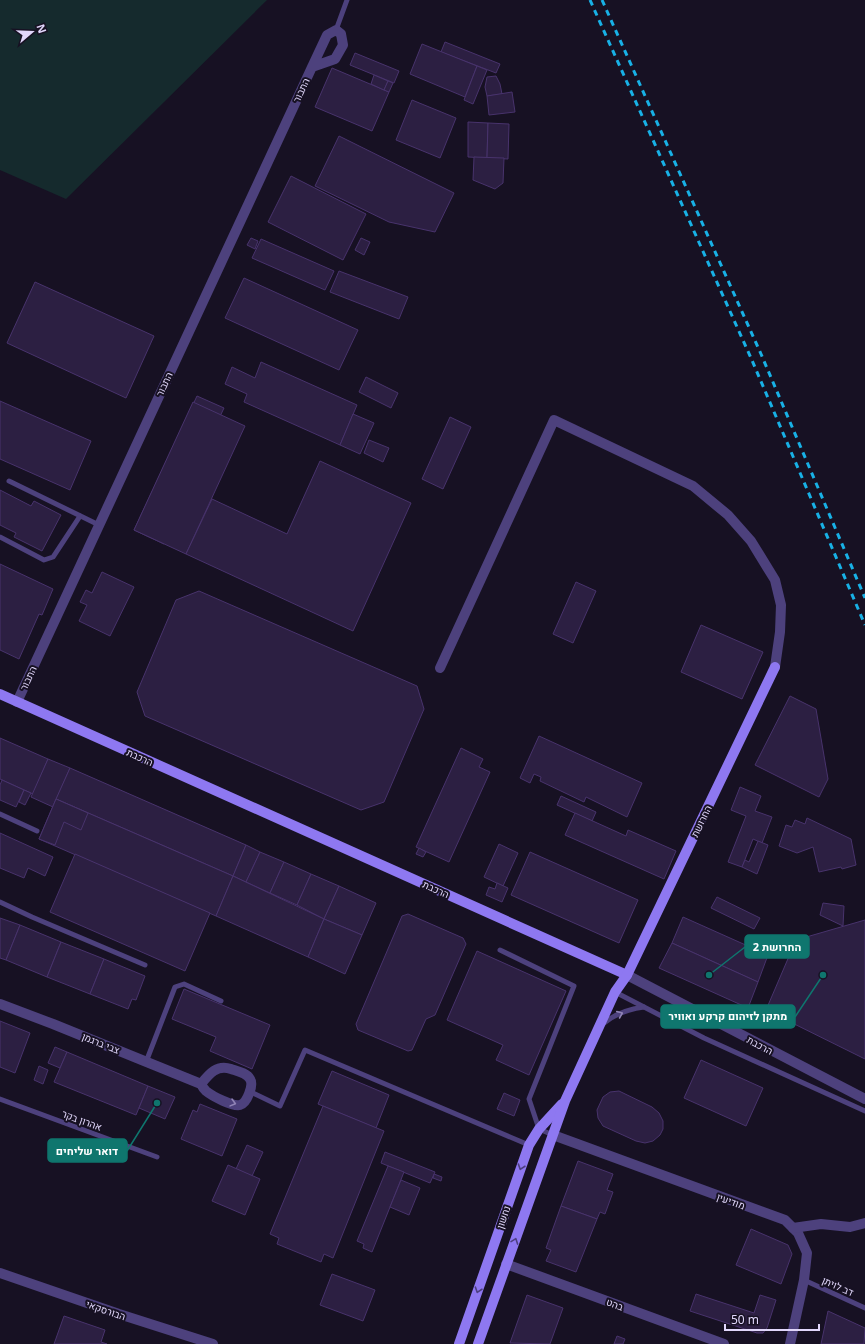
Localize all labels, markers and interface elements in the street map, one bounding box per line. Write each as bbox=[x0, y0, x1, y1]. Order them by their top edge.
north arrow bbox=[12, 12, 52, 52]
text: N bbox=[33, 22, 50, 35]
street label: התבור bbox=[289, 75, 313, 104]
street label: התבור bbox=[152, 369, 176, 398]
street label: התבור bbox=[16, 663, 40, 692]
street label: הרכבת bbox=[125, 745, 156, 769]
street label: החרושת bbox=[687, 803, 715, 839]
street label: הרכבת bbox=[421, 877, 452, 901]
callout: החרושת 2 bbox=[745, 935, 809, 958]
text: החרושת 2 bbox=[753, 939, 801, 954]
callout: מתקן לזיהום קרקע ואוויר bbox=[661, 1005, 795, 1028]
text: מתקן לזיהום קרקע ואוויר bbox=[669, 1008, 787, 1023]
one-way arrow bbox=[615, 1011, 623, 1019]
street label: צבי ברגמן bbox=[80, 1029, 122, 1057]
street label: הרכבת bbox=[744, 1032, 776, 1058]
one-way arrow bbox=[229, 1099, 236, 1107]
street label: אהרון בקר bbox=[60, 1106, 104, 1134]
callout: דואר שליחים bbox=[48, 1139, 127, 1162]
text: דואר שליחים bbox=[56, 1143, 118, 1158]
one-way arrow bbox=[517, 1164, 525, 1171]
street label: מודיעין bbox=[715, 1189, 747, 1213]
street label: נחשון bbox=[493, 1204, 513, 1230]
one-way arrow bbox=[510, 1238, 518, 1245]
street label: דב לויתן bbox=[820, 1273, 856, 1299]
one-way arrow bbox=[474, 1287, 482, 1294]
street label: בהט bbox=[604, 1294, 626, 1314]
street label: הבורסקאי bbox=[84, 1297, 128, 1323]
scale bar bbox=[725, 1306, 819, 1332]
text: 50 m bbox=[731, 1311, 759, 1328]

